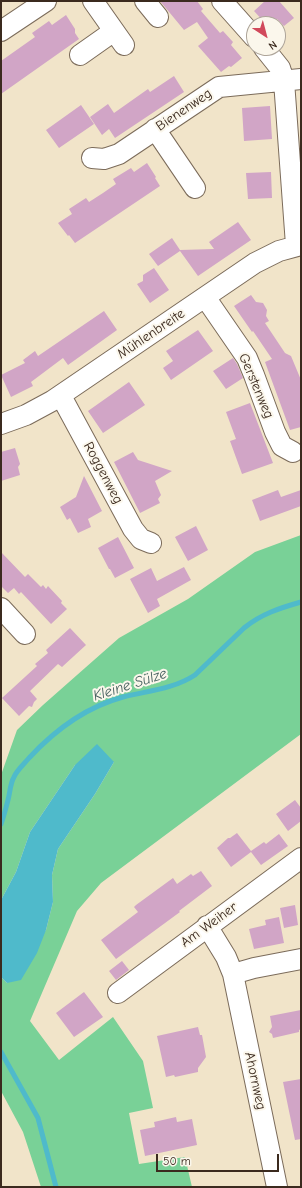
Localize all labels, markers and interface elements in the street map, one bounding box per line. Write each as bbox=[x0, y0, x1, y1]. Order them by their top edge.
north arrow bbox=[246, 16, 286, 56]
text: N bbox=[266, 38, 279, 53]
street label: Bienenweg bbox=[153, 85, 215, 135]
street label: Mühlenbreite bbox=[114, 305, 188, 363]
street label: Gerstenweg bbox=[235, 351, 277, 421]
street label: Roggenweg bbox=[80, 439, 126, 507]
water label: Kleine Sülze bbox=[91, 665, 169, 705]
street label: Am Weiher bbox=[177, 899, 241, 951]
street label: Ahornweg bbox=[241, 1050, 269, 1112]
scale bar bbox=[158, 1146, 281, 1172]
text: 50 m bbox=[163, 1154, 191, 1168]

